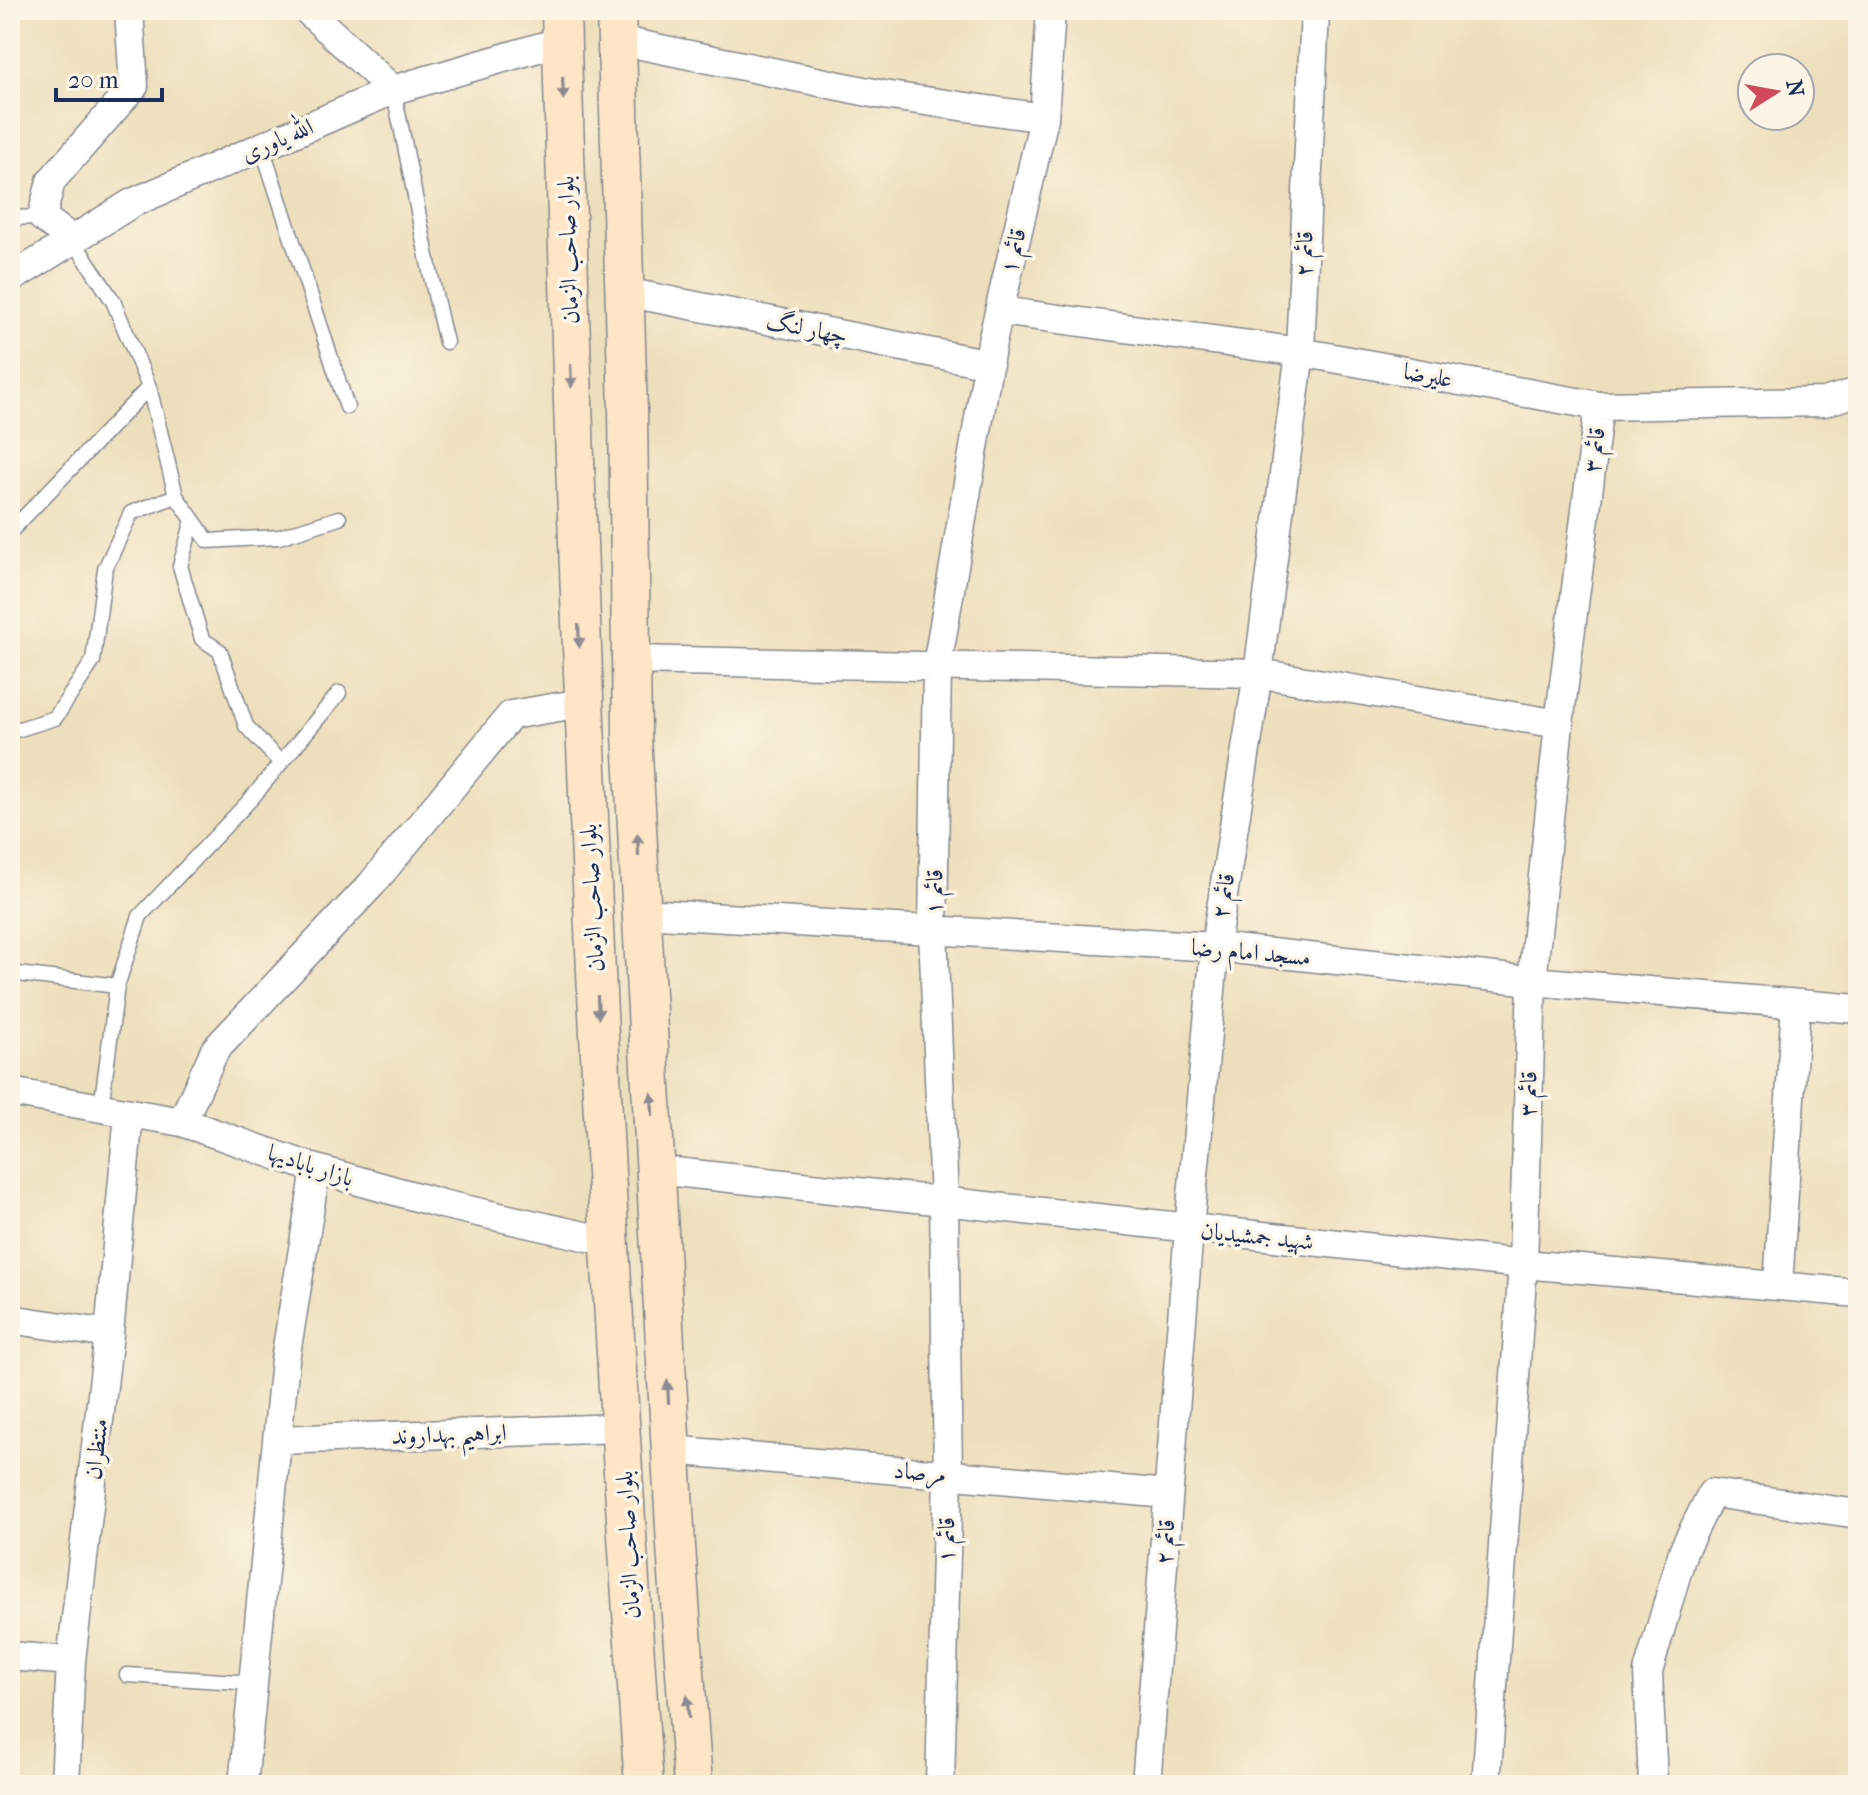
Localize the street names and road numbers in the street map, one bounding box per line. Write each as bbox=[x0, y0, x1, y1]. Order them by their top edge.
street label: الله یاوری bbox=[235, 108, 318, 169]
street label: بلوار صاحب الزمان bbox=[551, 175, 587, 325]
street label: قائم ۱ bbox=[994, 225, 1039, 278]
street label: قائم ۲ bbox=[1289, 231, 1326, 278]
street label: چهار لنگ bbox=[763, 305, 850, 352]
street label: علیرضا bbox=[1401, 357, 1455, 393]
street label: قائم ۳ bbox=[1577, 425, 1618, 475]
street label: بلوار صاحب الزمان bbox=[574, 823, 612, 973]
street label: قائم ۱ bbox=[920, 869, 955, 915]
street label: قائم ۲ bbox=[1206, 871, 1247, 922]
street label: مسجد امام رضا bbox=[1189, 933, 1312, 978]
street label: قائم ۳ bbox=[1513, 1071, 1550, 1118]
street label: بازار بابادیها bbox=[264, 1138, 358, 1193]
street label: شهید جمشیدیان bbox=[1199, 1216, 1315, 1257]
street label: منتظران bbox=[78, 1417, 115, 1481]
street label: ابراهیم بهداروند bbox=[391, 1418, 507, 1460]
street label: مرصاد bbox=[892, 1456, 947, 1491]
street label: بلوار صاحب الزمان bbox=[610, 1470, 648, 1620]
street label: قائم ۱ bbox=[932, 1517, 967, 1563]
street label: قائم ۲ bbox=[1149, 1518, 1188, 1566]

